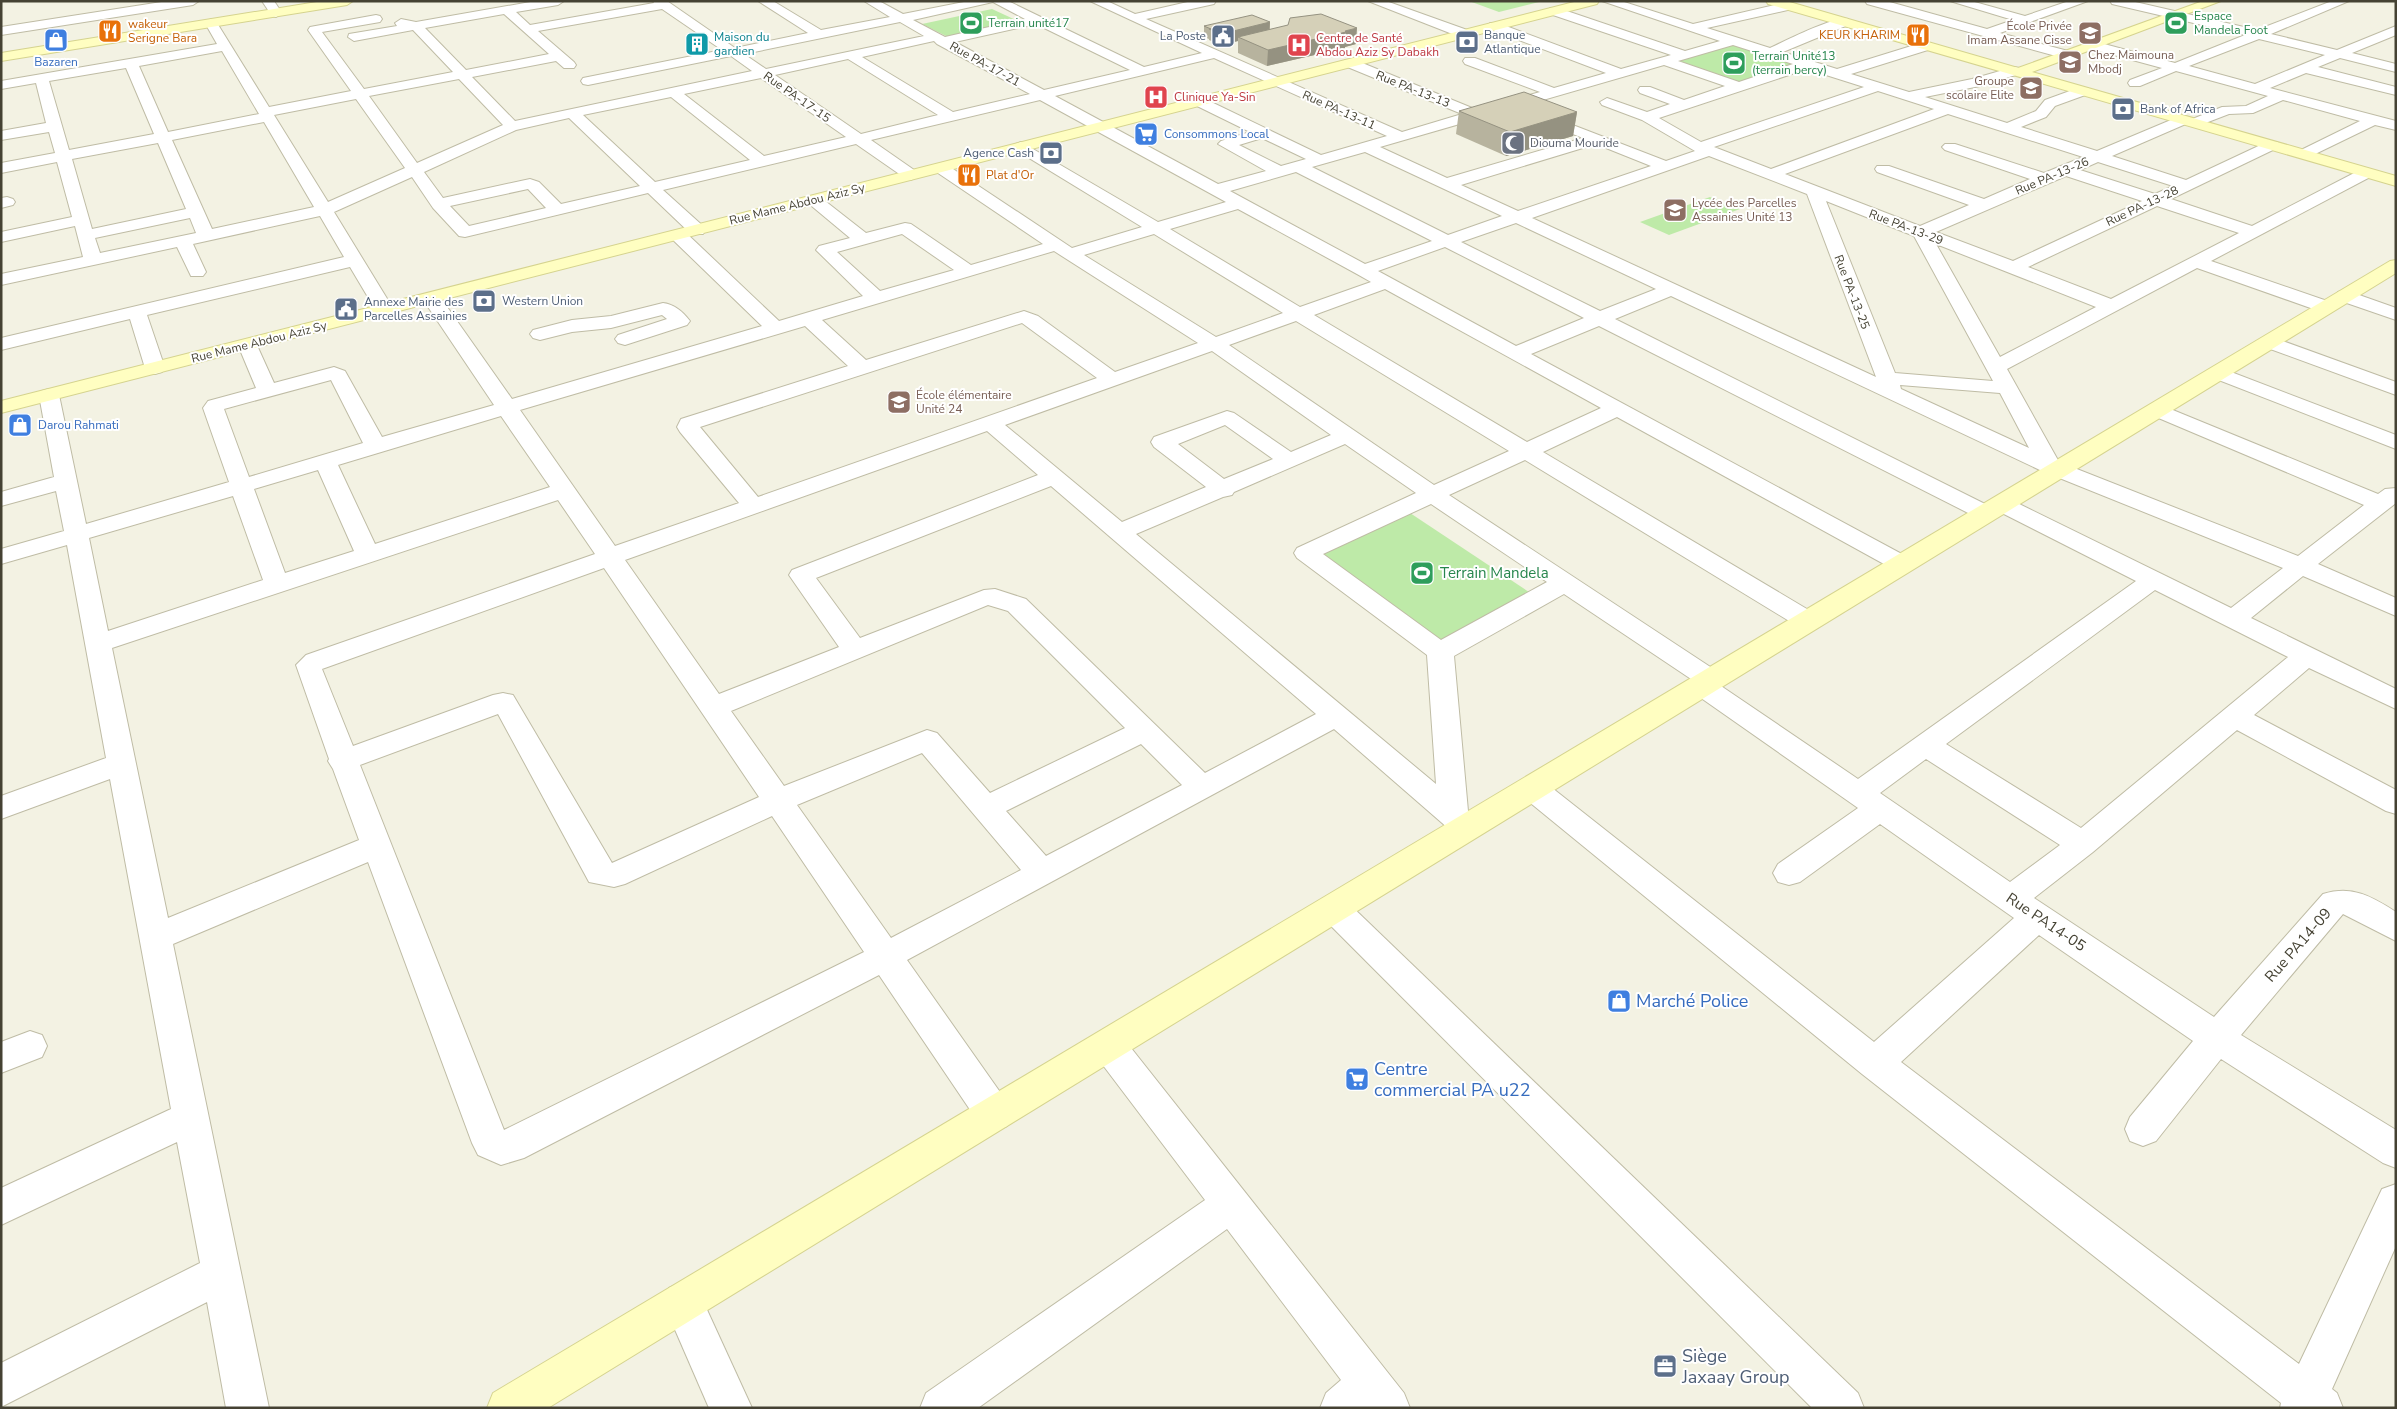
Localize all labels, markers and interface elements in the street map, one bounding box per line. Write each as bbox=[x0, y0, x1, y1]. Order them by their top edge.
place label: Espace Mandela Foot bbox=[2194, 8, 2268, 38]
sports icon: Terrain unité17 bbox=[958, 10, 984, 36]
sports icon: Espace Mandela Foot bbox=[2163, 10, 2189, 36]
place label: Terrain unité17 bbox=[988, 15, 1070, 31]
place label: wakeur Serigne Bara bbox=[128, 16, 197, 46]
restaurant icon: wakeur Serigne Bara bbox=[97, 18, 123, 44]
place label: École Privée Imam Assane Cisse bbox=[1967, 18, 2072, 48]
school or university icon: École Privée Imam Assane Cisse bbox=[2077, 20, 2103, 46]
restaurant icon: KEUR KHARIM bbox=[1905, 22, 1931, 48]
public building icon: La Poste bbox=[1210, 23, 1236, 49]
shop icon: Bazaren bbox=[43, 27, 69, 53]
place label: Banque Atlantique bbox=[1484, 27, 1541, 57]
place label: KEUR KHARIM bbox=[1819, 27, 1900, 43]
place label: La Poste bbox=[1160, 28, 1206, 44]
place label: Maison du gardien bbox=[714, 29, 769, 59]
bank icon: Banque Atlantique bbox=[1454, 29, 1480, 55]
place label: Centre de Santé Abdou Aziz Sy Dabakh bbox=[1316, 30, 1439, 60]
building icon: Maison du gardien bbox=[684, 31, 710, 57]
hospital icon: Centre de Santé Abdou Aziz Sy Dabakh bbox=[1286, 32, 1312, 58]
street label: Rue PA-17-21 bbox=[947, 38, 1023, 90]
place label: Chez Maimouna Mbodj bbox=[2088, 47, 2174, 77]
place label: Terrain Unité13 (terrain bercy) bbox=[1752, 48, 1836, 78]
school or university icon: Chez Maimouna Mbodj bbox=[2057, 49, 2083, 75]
sports icon: Terrain Unité13 (terrain bercy) bbox=[1721, 50, 1747, 76]
place label: Bazaren bbox=[34, 54, 78, 70]
street label: Rue PA-13-13 bbox=[1374, 67, 1452, 111]
street label: Rue PA-17-15 bbox=[760, 68, 834, 126]
place label: Groupe scolaire Elite bbox=[1946, 73, 2014, 103]
school or university icon: Groupe scolaire Elite bbox=[2018, 75, 2044, 101]
hospital icon: Clinique Ya-Sin bbox=[1143, 84, 1169, 110]
street label: Rue PA-13-11 bbox=[1300, 87, 1378, 133]
place label: Clinique Ya-Sin bbox=[1174, 89, 1256, 105]
bank icon: Bank of Africa bbox=[2110, 96, 2136, 122]
place label: Bank of Africa bbox=[2140, 101, 2216, 117]
supermarket icon: Consommons Local bbox=[1133, 121, 1159, 147]
place label: Consommons Local bbox=[1164, 126, 1269, 142]
mosque icon: Diouma Mouride bbox=[1500, 130, 1526, 156]
place label: Diouma Mouride bbox=[1530, 135, 1619, 151]
bank icon: Agence Cash bbox=[1038, 140, 1064, 166]
place label: Agence Cash bbox=[963, 145, 1034, 161]
street label: Rue PA-13-26 bbox=[2013, 153, 2091, 199]
restaurant icon: Plat d'Or bbox=[956, 162, 982, 188]
place label: Plat d'Or bbox=[986, 167, 1035, 183]
street label: Rue Mame Abdou Aziz Sy bbox=[728, 179, 867, 229]
street label: Rue PA-13-28 bbox=[2103, 182, 2181, 230]
place label: Lycée des Parcelles Assainies Unité 13 bbox=[1692, 195, 1797, 225]
school or university icon: Lycée des Parcelles Assainies Unité 13 bbox=[1662, 197, 1688, 223]
street label: Rue PA-13-29 bbox=[1867, 205, 1945, 249]
street label: Rue PA-13-25 bbox=[1830, 253, 1874, 331]
bank icon: Western Union bbox=[471, 288, 497, 314]
place label: Western Union bbox=[502, 293, 583, 309]
place label: Annexe Mairie des Parcelles Assainies bbox=[364, 294, 467, 324]
public building icon: Annexe Mairie des Parcelles Assainies bbox=[333, 296, 359, 322]
street label: Rue Mame Abdou Aziz Sy bbox=[190, 317, 329, 367]
place label: École élémentaire Unité 24 bbox=[916, 387, 1012, 417]
school or university icon: École élémentaire Unité 24 bbox=[886, 389, 912, 415]
shop icon: Darou Rahmati bbox=[7, 412, 33, 438]
place label: Darou Rahmati bbox=[38, 417, 119, 433]
sports icon: Terrain Mandela bbox=[1409, 560, 1435, 586]
place label: Terrain Mandela bbox=[1440, 563, 1549, 583]
street label: Rue PA14-05 bbox=[2002, 888, 2090, 956]
street label: Rue PA14-09 bbox=[2260, 904, 2336, 986]
shop icon: Marché Police bbox=[1606, 988, 1632, 1014]
place label: Marché Police bbox=[1636, 989, 1748, 1013]
place label: Centre commercial PA u22 bbox=[1374, 1057, 1530, 1102]
supermarket icon: Centre commercial PA u22 bbox=[1344, 1066, 1370, 1092]
place label: Siège Jaxaay Group bbox=[1681, 1344, 1790, 1389]
office icon: Siège Jaxaay Group bbox=[1652, 1353, 1678, 1379]

